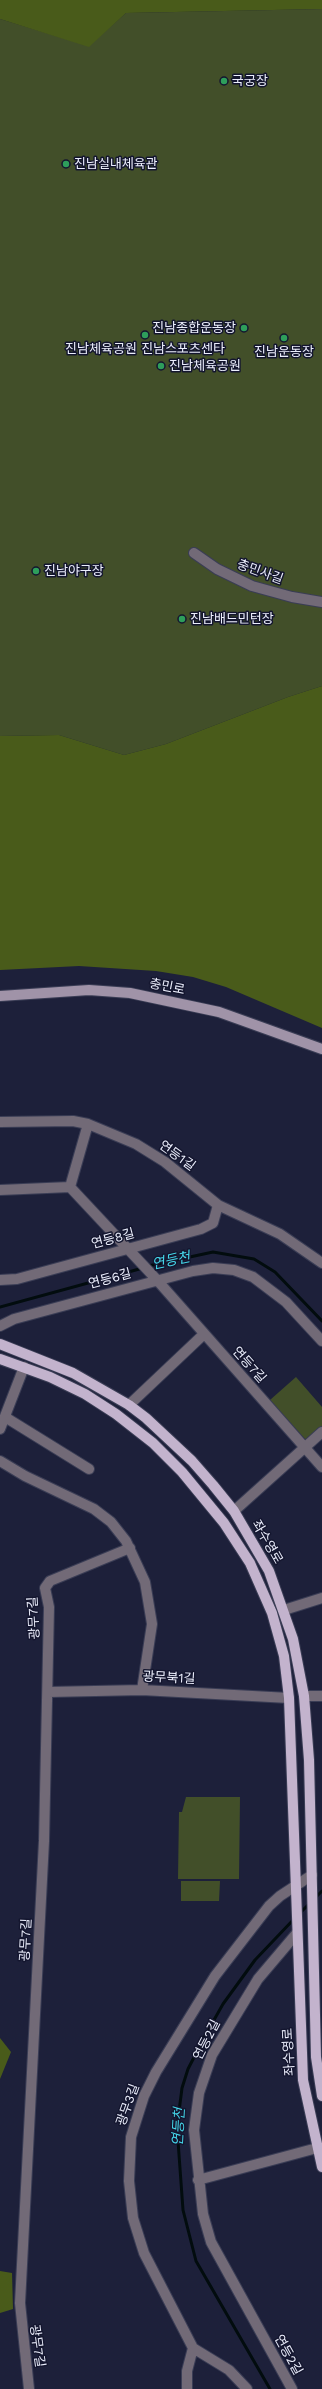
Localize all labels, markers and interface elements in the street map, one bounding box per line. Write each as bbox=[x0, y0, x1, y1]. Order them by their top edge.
place label: 국궁장 bbox=[232, 73, 268, 89]
marker: 국궁장 bbox=[219, 76, 229, 86]
place label: 진남실내체육관 bbox=[74, 156, 158, 172]
marker: 진남실내체육관 bbox=[61, 159, 71, 169]
place label: 진남종합운동장 bbox=[152, 320, 236, 336]
marker: 진남종합운동장 bbox=[239, 323, 249, 333]
marker: 진남체육공원 진남스포츠센타 bbox=[140, 330, 150, 340]
marker: 진남운동장 bbox=[279, 333, 289, 343]
place label: 진남체육공원 진남스포츠센타 bbox=[65, 341, 225, 357]
place label: 진남운동장 bbox=[254, 344, 314, 360]
place label: 진남체육공원 bbox=[169, 358, 241, 374]
marker: 진남체육공원 bbox=[156, 361, 166, 371]
street label: 충민사길 bbox=[235, 556, 285, 588]
place label: 진남야구장 bbox=[44, 563, 104, 579]
marker: 진남야구장 bbox=[31, 566, 41, 576]
place label: 진남배드민턴장 bbox=[190, 611, 274, 627]
marker: 진남배드민턴장 bbox=[177, 614, 187, 624]
street label: 충민로 bbox=[148, 976, 186, 998]
street label: 연등1길 bbox=[156, 1138, 198, 1174]
street label: 연등8길 bbox=[90, 1226, 136, 1252]
water label: 연등천 bbox=[150, 1249, 192, 1273]
street label: 연등6길 bbox=[87, 1266, 133, 1292]
street label: 연등7길 bbox=[229, 1344, 269, 1386]
street label: 좌수영로 bbox=[248, 1517, 286, 1567]
street label: 광무7길 bbox=[25, 1596, 43, 1640]
street label: 광무북1길 bbox=[142, 1669, 196, 1687]
street label: 광무7길 bbox=[17, 1918, 35, 1962]
street label: 연등2길 bbox=[190, 2017, 224, 2063]
street label: 좌수영로 bbox=[280, 2028, 298, 2076]
street label: 광무3길 bbox=[113, 2082, 143, 2128]
water label: 연등천 bbox=[170, 2107, 188, 2147]
street label: 광무7길 bbox=[26, 2324, 48, 2368]
street label: 연등2길 bbox=[271, 2332, 305, 2378]

